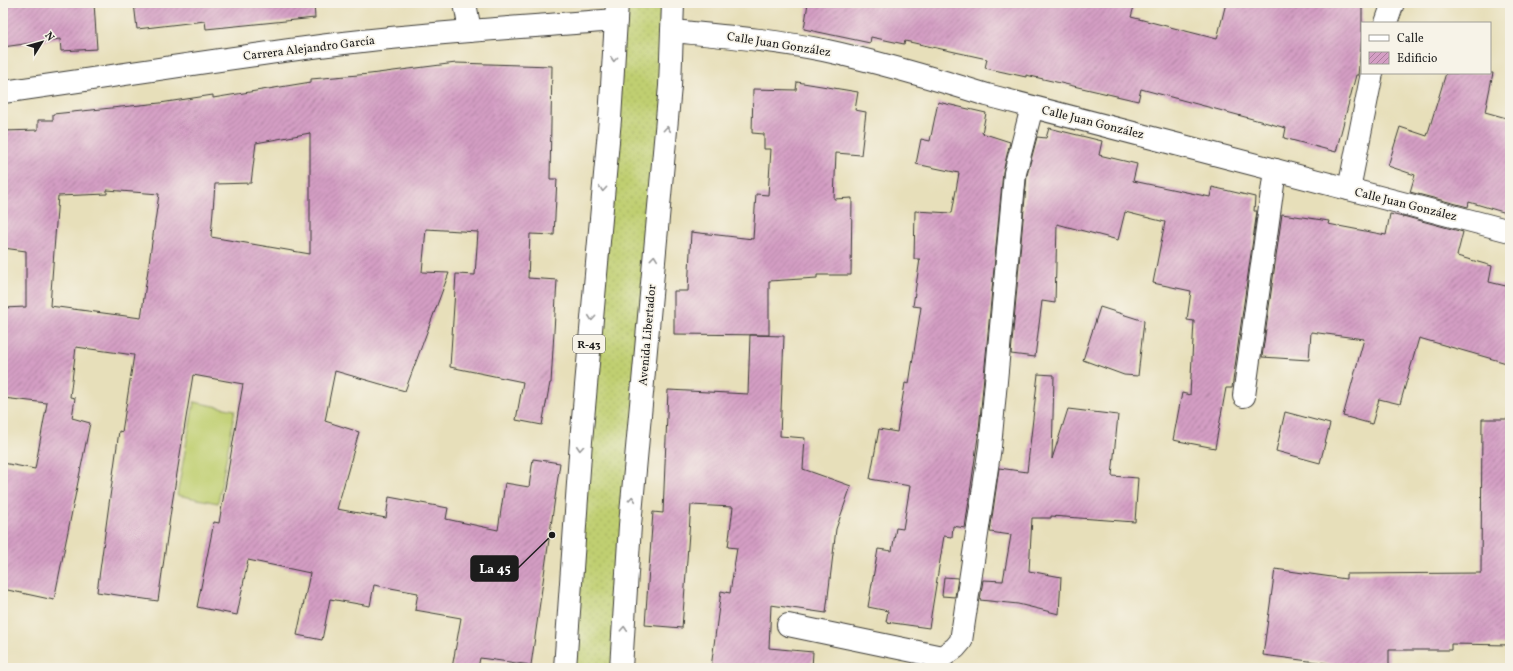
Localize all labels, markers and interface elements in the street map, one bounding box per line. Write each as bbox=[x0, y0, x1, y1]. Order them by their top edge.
north arrow bbox=[22, 22, 62, 62]
legend bbox=[1361, 22, 1491, 74]
text: N bbox=[40, 29, 57, 45]
street label: Calle Juan González bbox=[726, 29, 832, 61]
text: Calle bbox=[1397, 31, 1424, 47]
street label: Carrera Alejandro García bbox=[242, 33, 376, 65]
text: Edificio bbox=[1397, 51, 1437, 67]
one-way arrow bbox=[609, 56, 618, 62]
street label: Calle Juan González bbox=[1040, 103, 1146, 143]
one-way arrow bbox=[662, 126, 671, 132]
street label: Calle Juan González bbox=[1353, 185, 1459, 225]
one-way arrow bbox=[599, 186, 608, 192]
one-way arrow bbox=[649, 255, 658, 261]
street label: Avenida Libertador bbox=[636, 284, 660, 386]
one-way arrow bbox=[587, 315, 596, 321]
road number: R-43 bbox=[573, 335, 605, 353]
one-way arrow bbox=[576, 445, 585, 451]
one-way arrow bbox=[627, 496, 636, 502]
callout: La 45 bbox=[471, 556, 518, 581]
text: La 45 bbox=[479, 561, 511, 579]
one-way arrow bbox=[619, 626, 628, 632]

